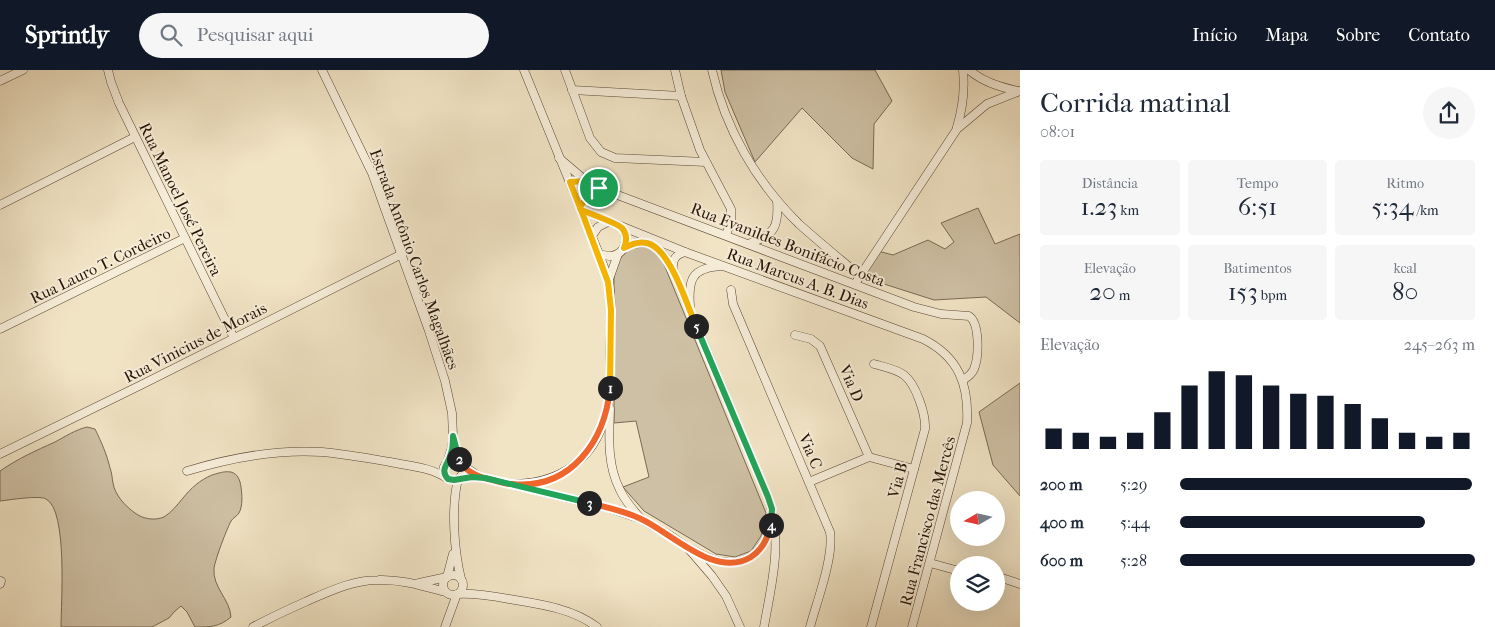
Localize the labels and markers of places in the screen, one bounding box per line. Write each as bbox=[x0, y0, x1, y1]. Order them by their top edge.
pin bbox=[578, 167, 620, 209]
pin: 5 bbox=[684, 314, 708, 338]
pin: 1 bbox=[598, 376, 622, 400]
pin: 2 bbox=[446, 446, 472, 472]
pin: 3 bbox=[576, 490, 602, 516]
pin: 4 bbox=[758, 512, 784, 538]

